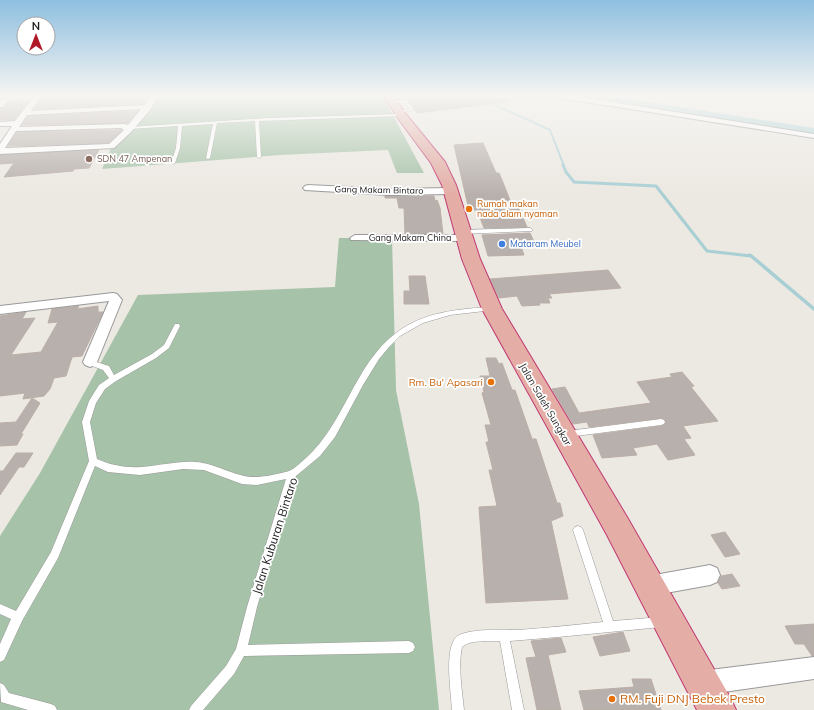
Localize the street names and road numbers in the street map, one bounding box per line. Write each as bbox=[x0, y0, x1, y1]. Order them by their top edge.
street label: Gang Makam Bintaro bbox=[335, 183, 424, 196]
street label: Gang Makam China bbox=[369, 232, 451, 243]
street label: Jalan Saleh Sungkar bbox=[517, 361, 575, 448]
street label: Jalan Kuburan Bintaro bbox=[249, 475, 301, 596]

